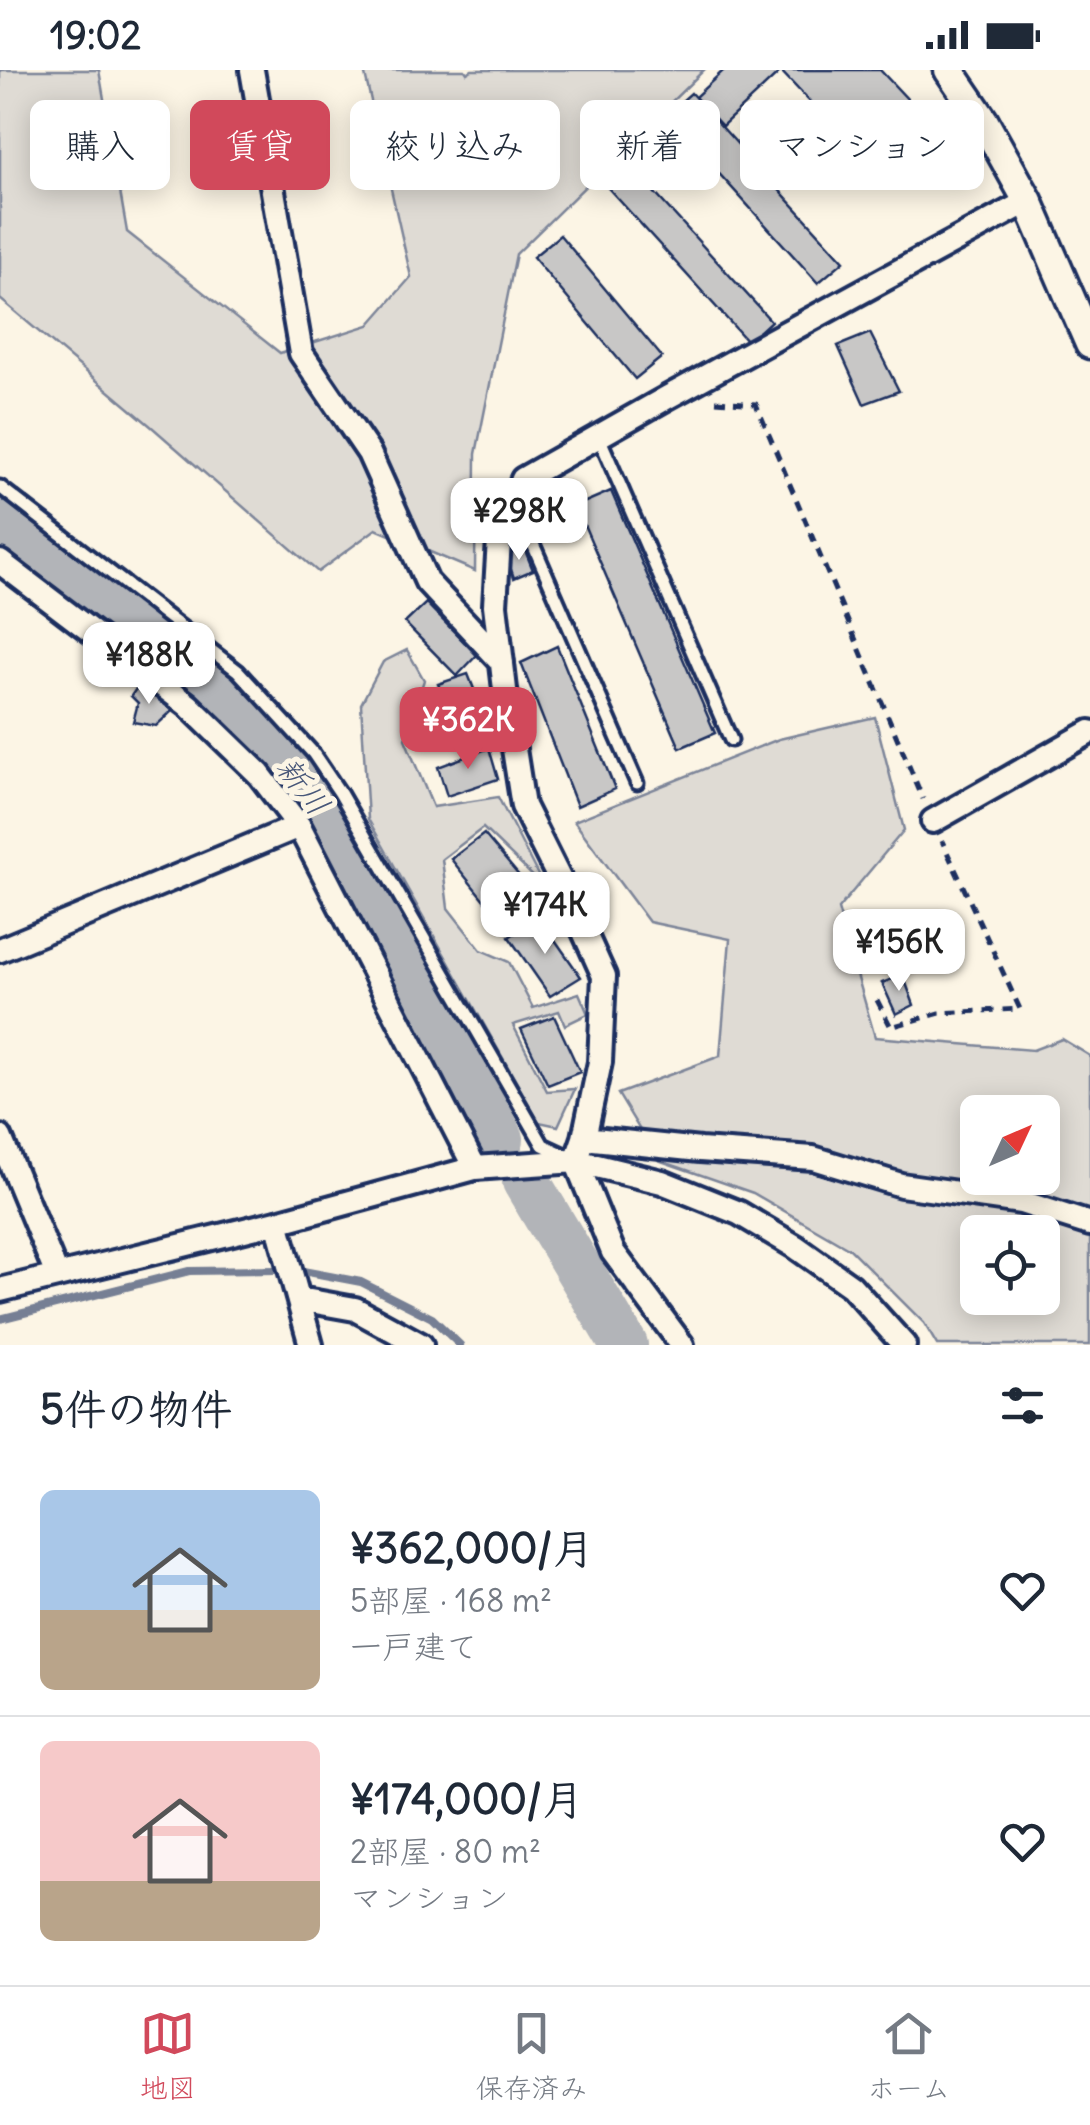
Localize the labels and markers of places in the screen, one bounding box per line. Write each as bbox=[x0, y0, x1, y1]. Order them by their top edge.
pin: ¥298K bbox=[449, 478, 589, 563]
pin: ¥188K bbox=[79, 622, 219, 707]
pin: ¥362K bbox=[398, 687, 538, 772]
pin: ¥174K bbox=[475, 872, 615, 957]
pin: ¥156K bbox=[829, 909, 969, 994]

